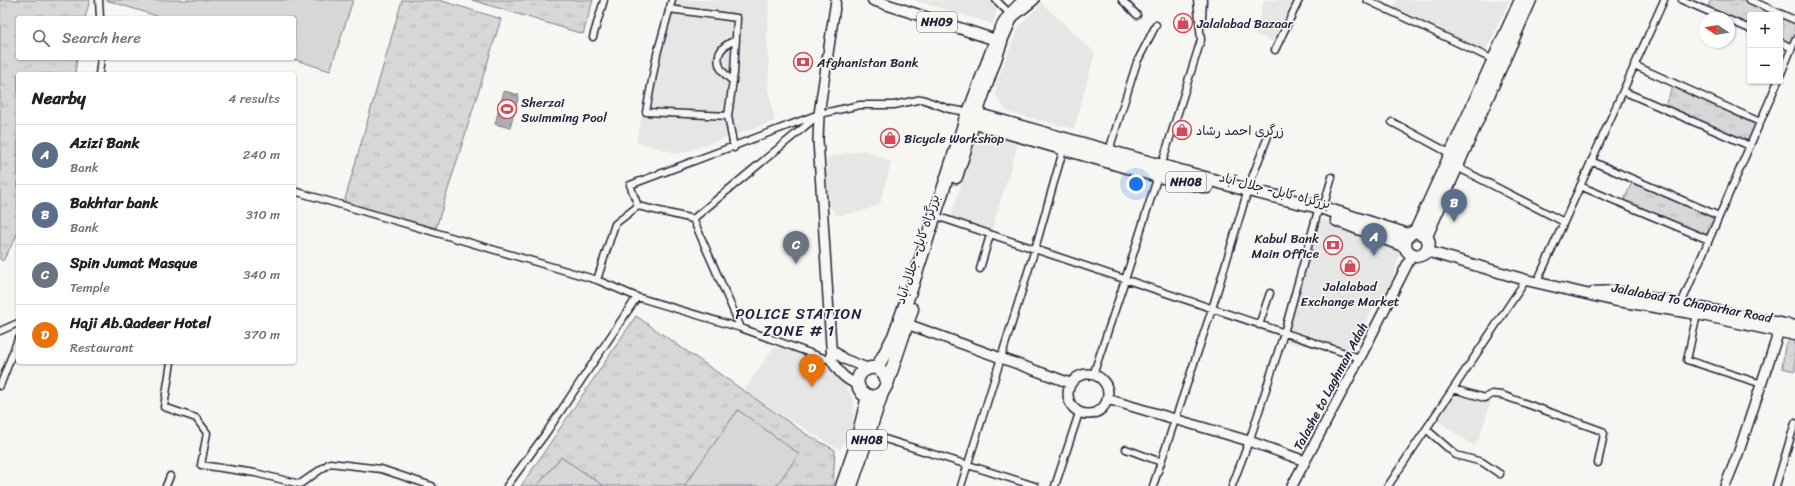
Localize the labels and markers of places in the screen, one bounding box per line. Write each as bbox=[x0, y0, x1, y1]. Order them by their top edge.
shop icon: Jalalabad Bazaar bbox=[1172, 12, 1194, 34]
place label: Jalalabad Bazaar bbox=[1196, 12, 1294, 35]
bank icon: Afghanistan Bank bbox=[792, 51, 814, 73]
place label: Afghanistan Bank bbox=[816, 51, 919, 74]
place label: Sherzai Swimming Pool bbox=[521, 91, 607, 129]
sports icon: Sherzai Swimming Pool bbox=[496, 98, 518, 120]
shop icon: زرگری احمد رشاد bbox=[1171, 119, 1193, 141]
place label: زرگری احمد رشاد bbox=[1196, 119, 1284, 142]
shop icon: Bicycle Workshop bbox=[879, 127, 901, 149]
place label: Bicycle Workshop bbox=[904, 127, 1004, 150]
pin: B bbox=[1441, 189, 1467, 222]
pin: A bbox=[1361, 223, 1387, 256]
place label: Kabul Bank Main Office bbox=[1252, 227, 1319, 265]
pin: C bbox=[783, 231, 809, 264]
bank icon: Kabul Bank Main Office bbox=[1322, 234, 1344, 256]
shop icon: Jalalabad Exchange Market bbox=[1339, 255, 1361, 277]
place label: Jalalabad Exchange Market bbox=[1300, 275, 1400, 313]
pin: D bbox=[799, 354, 825, 387]

